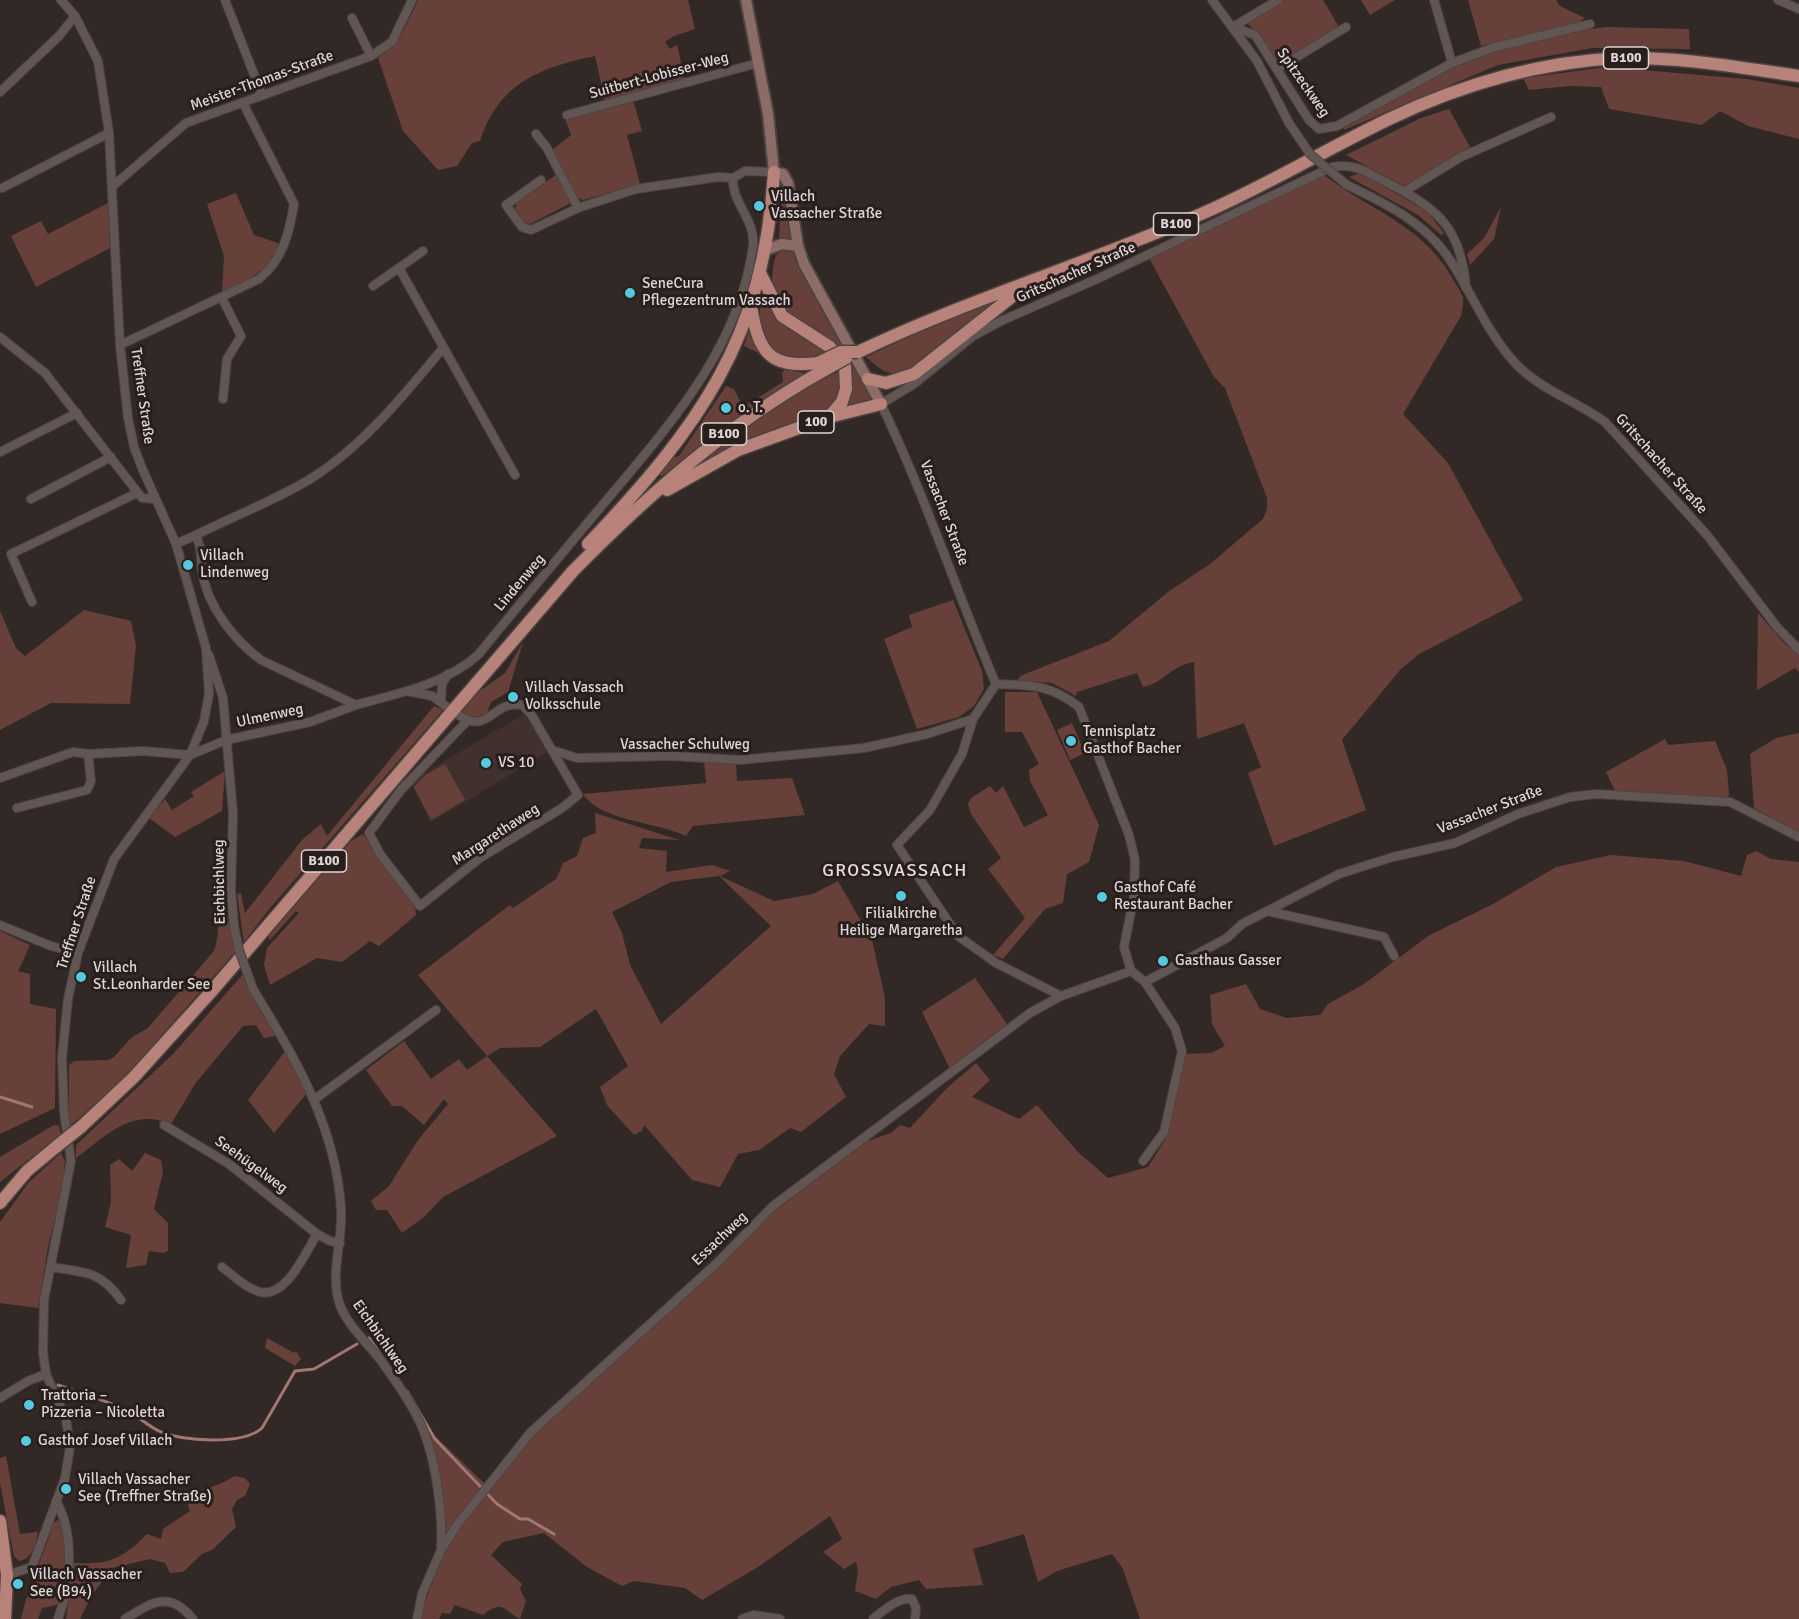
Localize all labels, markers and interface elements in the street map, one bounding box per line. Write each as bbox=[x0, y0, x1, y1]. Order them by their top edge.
street label: Spitzeckweg bbox=[1273, 45, 1333, 121]
street label: Meister-Thomas-Straße bbox=[188, 47, 336, 115]
road number: B100 bbox=[1604, 47, 1648, 69]
street label: Suitbert-Lobisser-Weg bbox=[587, 49, 731, 103]
place label: Villach Vassacher Straße bbox=[771, 188, 882, 223]
marker: Villach Vassacher Straße bbox=[752, 199, 766, 213]
road number: B100 bbox=[1154, 213, 1198, 235]
street label: Gritschacher Straße bbox=[1013, 239, 1139, 307]
place label: SeneCura Pflegezentrum Vassach bbox=[642, 275, 791, 310]
marker: SeneCura Pflegezentrum Vassach bbox=[623, 286, 637, 300]
street label: Treffner Straße bbox=[126, 347, 158, 445]
place label: o. T. bbox=[738, 399, 763, 417]
marker: o. T. bbox=[719, 401, 733, 415]
street label: Gritschacher Straße bbox=[1611, 410, 1711, 518]
road number: 100 bbox=[798, 411, 834, 433]
road number: B100 bbox=[702, 423, 746, 445]
street label: Vassacher Straße bbox=[916, 458, 972, 568]
place label: Villach Lindenweg bbox=[200, 547, 269, 582]
street label: Lindenweg bbox=[491, 551, 549, 615]
marker: Villach Lindenweg bbox=[181, 558, 195, 572]
place label: Villach Vassach Volksschule bbox=[525, 679, 624, 714]
marker: Villach Vassach Volksschule bbox=[506, 690, 520, 704]
street label: Ulmenweg bbox=[235, 700, 305, 732]
place label: Tennisplatz Gasthof Bacher bbox=[1083, 723, 1181, 758]
marker: Tennisplatz Gasthof Bacher bbox=[1064, 734, 1078, 748]
street label: Vassacher Schulweg bbox=[620, 736, 750, 754]
place label: VS 10 bbox=[498, 754, 534, 772]
marker: VS 10 bbox=[479, 756, 493, 770]
street label: Vassacher Straße bbox=[1435, 782, 1545, 838]
street label: Margarethaweg bbox=[449, 800, 543, 870]
street label: Eichbichlweg bbox=[210, 839, 230, 925]
road number: B100 bbox=[302, 850, 346, 872]
district label: GROSSVASSACH bbox=[822, 860, 968, 882]
street label: Treffner Straße bbox=[53, 874, 101, 972]
place label: Gasthof Café Restaurant Bacher bbox=[1114, 879, 1233, 914]
marker: Filialkirche Heilige Margaretha bbox=[894, 889, 908, 903]
marker: Gasthof Café Restaurant Bacher bbox=[1095, 890, 1109, 904]
place label: Filialkirche Heilige Margaretha bbox=[839, 905, 963, 940]
place label: Gasthaus Gasser bbox=[1175, 952, 1281, 970]
marker: Gasthaus Gasser bbox=[1156, 954, 1170, 968]
place label: Villach St.Leonharder See bbox=[93, 959, 210, 994]
marker: Villach St.Leonharder See bbox=[74, 970, 88, 984]
street label: Seehügelweg bbox=[211, 1133, 291, 1197]
street label: Essachweg bbox=[688, 1208, 752, 1270]
street label: Eichbichlweg bbox=[348, 1297, 412, 1377]
place label: Trattoria – Pizzeria – Nicoletta bbox=[41, 1387, 165, 1422]
marker: Trattoria – Pizzeria – Nicoletta bbox=[22, 1398, 36, 1412]
place label: Gasthof Josef Villach bbox=[38, 1432, 172, 1450]
marker: Gasthof Josef Villach bbox=[19, 1434, 33, 1448]
place label: Villach Vassacher See (Treffner Straße) bbox=[78, 1471, 212, 1506]
marker: Villach Vassacher See (Treffner Straße) bbox=[59, 1482, 73, 1496]
place label: Villach Vassacher See (B94) bbox=[30, 1566, 142, 1601]
marker: Villach Vassacher See (B94) bbox=[11, 1577, 25, 1591]

